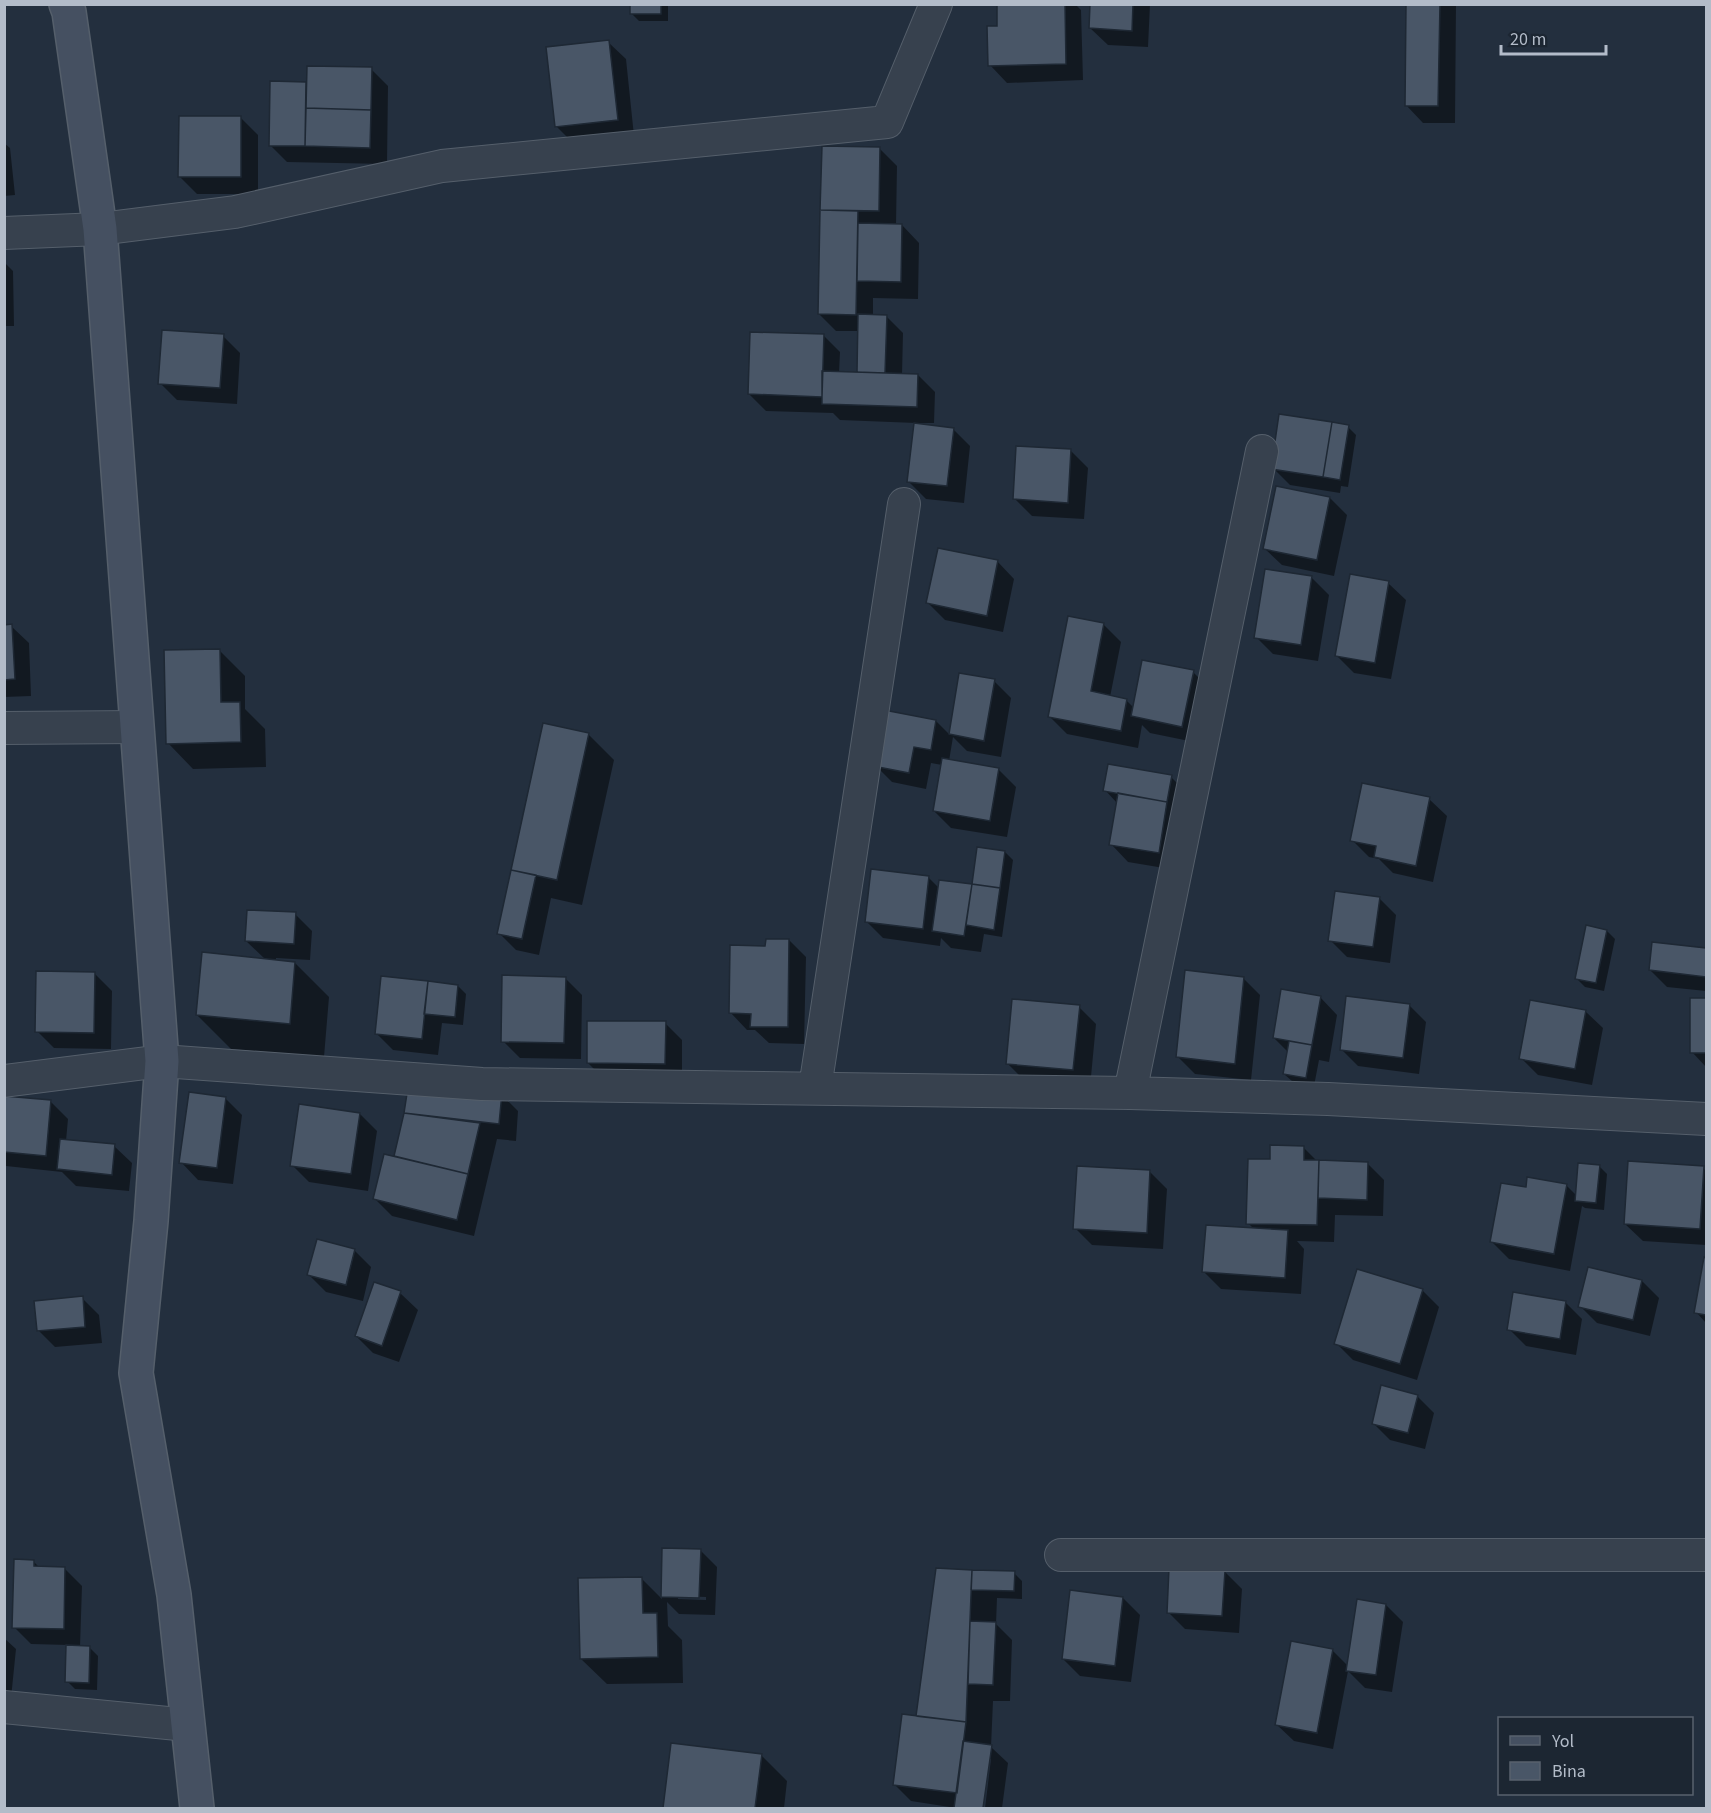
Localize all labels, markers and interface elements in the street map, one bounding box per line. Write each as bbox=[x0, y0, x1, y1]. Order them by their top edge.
scale bar bbox=[1501, 18, 1606, 56]
text: 20 m bbox=[1510, 27, 1546, 52]
legend bbox=[1498, 1717, 1693, 1795]
text: Yol bbox=[1551, 1729, 1574, 1754]
text: Bina bbox=[1552, 1759, 1586, 1784]

